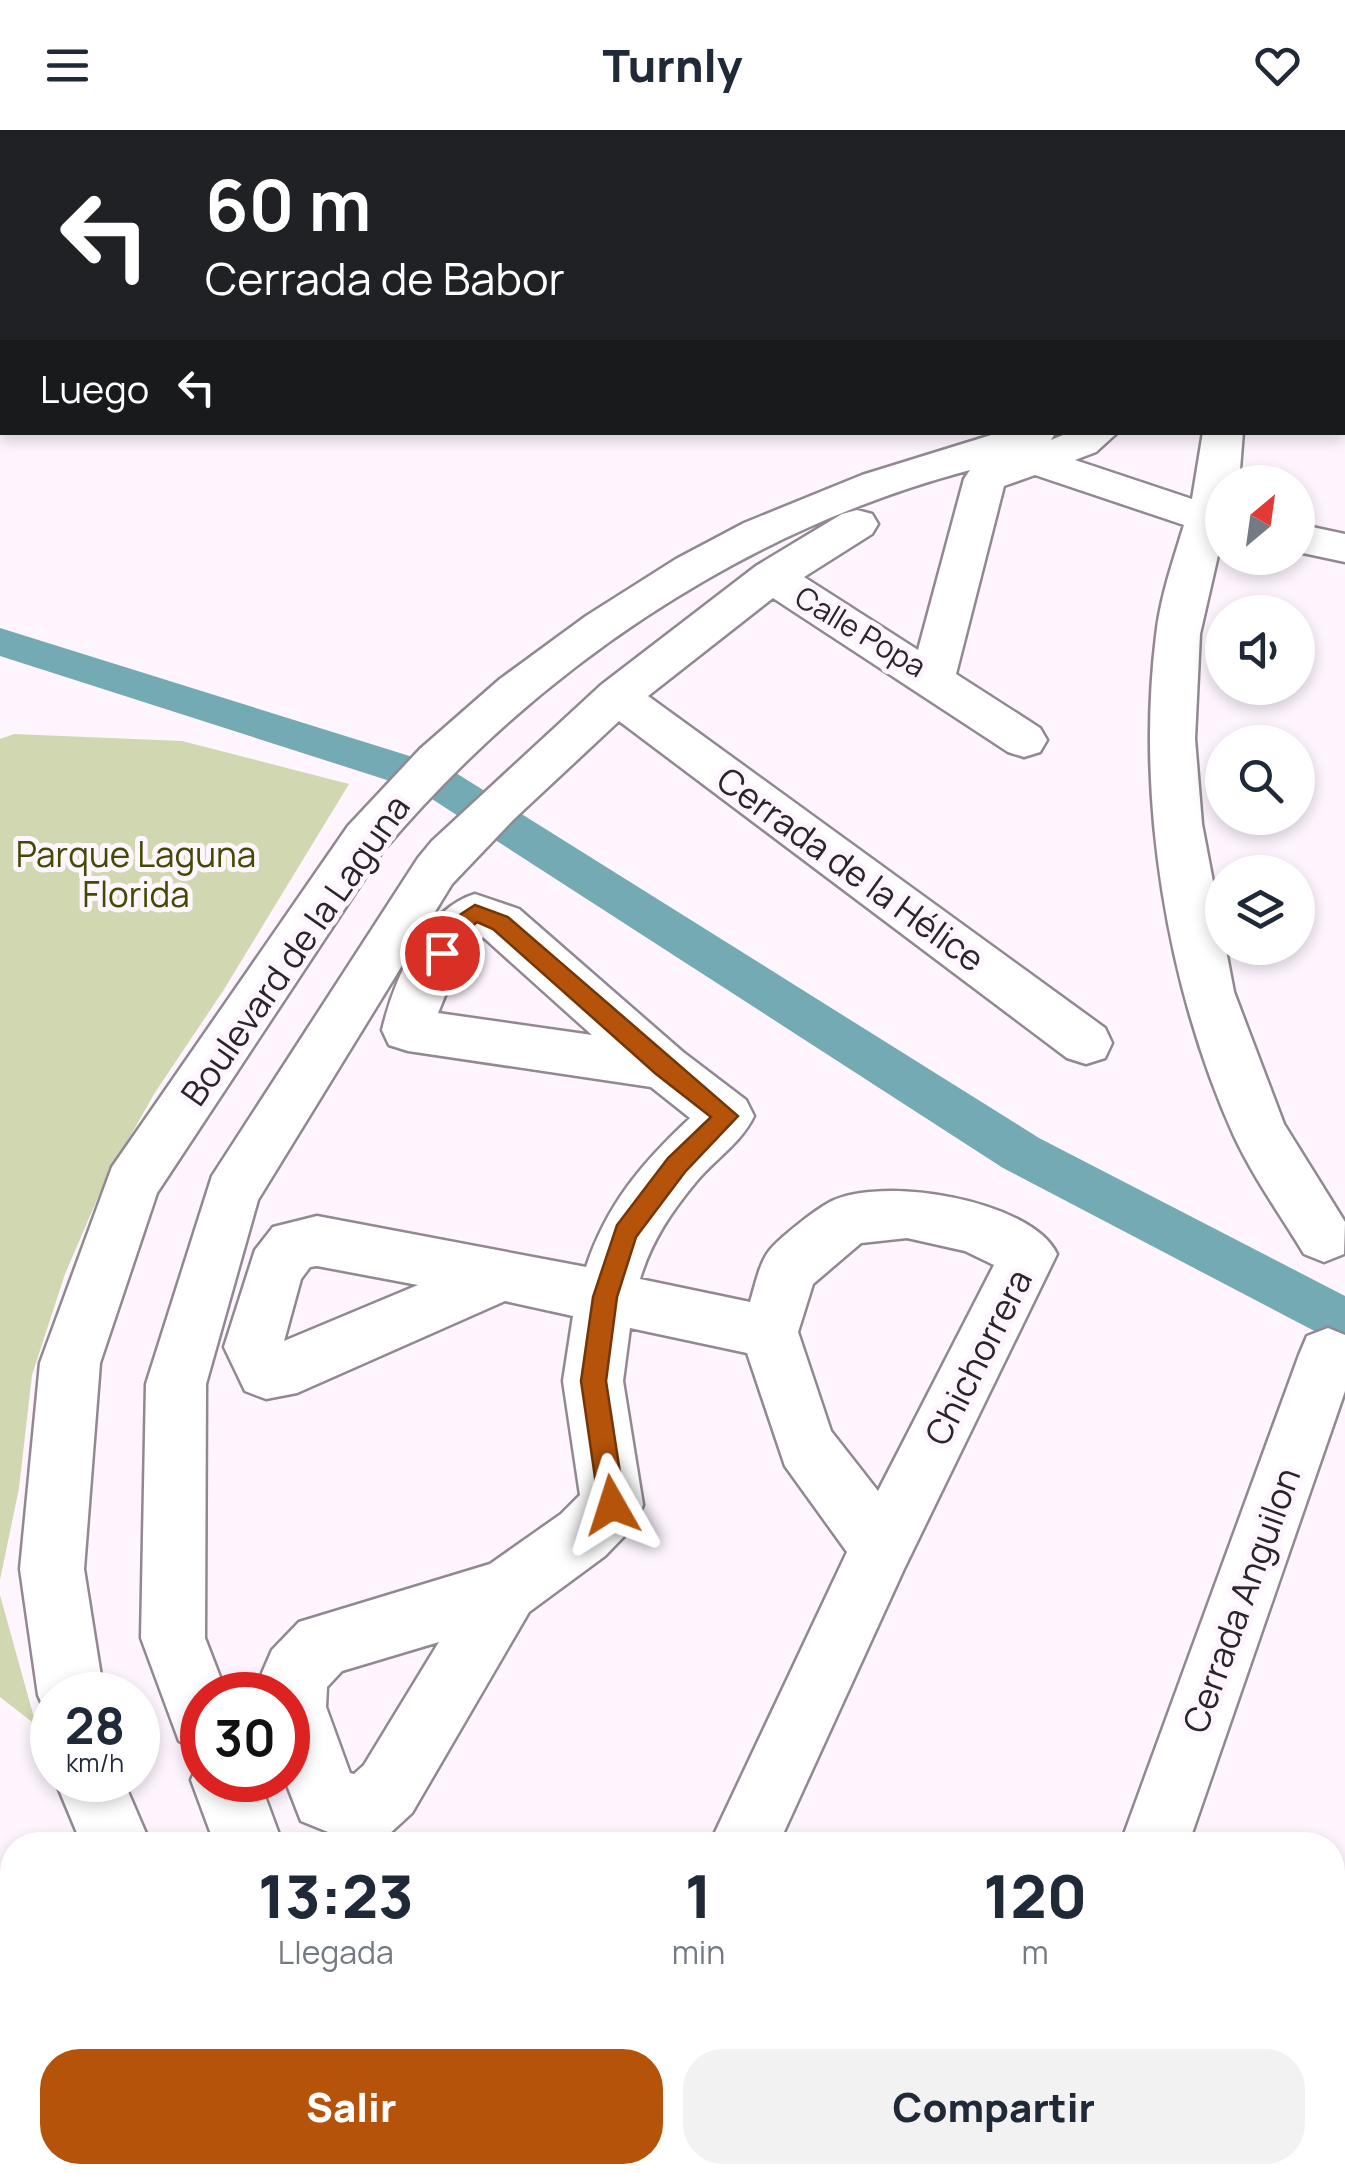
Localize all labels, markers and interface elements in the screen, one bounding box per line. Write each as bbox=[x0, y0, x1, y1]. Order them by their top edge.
text: Turnly bbox=[603, 34, 742, 96]
icon: menu bbox=[40, 38, 95, 93]
icon: heart bbox=[1250, 38, 1305, 93]
text: 60 m bbox=[205, 156, 372, 252]
icon: left bbox=[40, 170, 170, 300]
text: Cerrada de Babor bbox=[205, 247, 565, 309]
icon: left bbox=[169, 360, 224, 415]
text: Luego bbox=[40, 362, 149, 414]
north arrow bbox=[1205, 465, 1315, 575]
map controls bbox=[1205, 465, 1315, 965]
street label: Calle Popa bbox=[788, 576, 934, 686]
button: sound bbox=[1205, 595, 1315, 705]
button: search bbox=[1205, 725, 1315, 835]
street label: Cerrada de la Hélice bbox=[708, 756, 994, 982]
street label: Boulevard de la Laguna bbox=[170, 785, 420, 1115]
park label: Parque Laguna Florida bbox=[16, 830, 256, 918]
button: layers bbox=[1205, 855, 1315, 965]
pin bbox=[400, 911, 485, 996]
icon: arrive bbox=[415, 926, 470, 981]
street label: Chichorrera bbox=[913, 1261, 1043, 1453]
position arrow bbox=[560, 1453, 664, 1557]
street label: Cerrada Anguilon bbox=[1171, 1461, 1311, 1739]
speed limit sign: 30 bbox=[180, 1672, 310, 1802]
text: 28 bbox=[65, 1691, 125, 1759]
text: km/h bbox=[66, 1745, 124, 1780]
text: 13:23 bbox=[258, 1854, 414, 1936]
text: 1 bbox=[685, 1854, 712, 1936]
text: 120 bbox=[983, 1854, 1087, 1936]
text: Llegada bbox=[278, 1930, 394, 1974]
text: min bbox=[672, 1930, 725, 1974]
text: m bbox=[1022, 1930, 1049, 1974]
button: Salir bbox=[40, 2049, 663, 2164]
button: Compartir bbox=[683, 2049, 1305, 2164]

